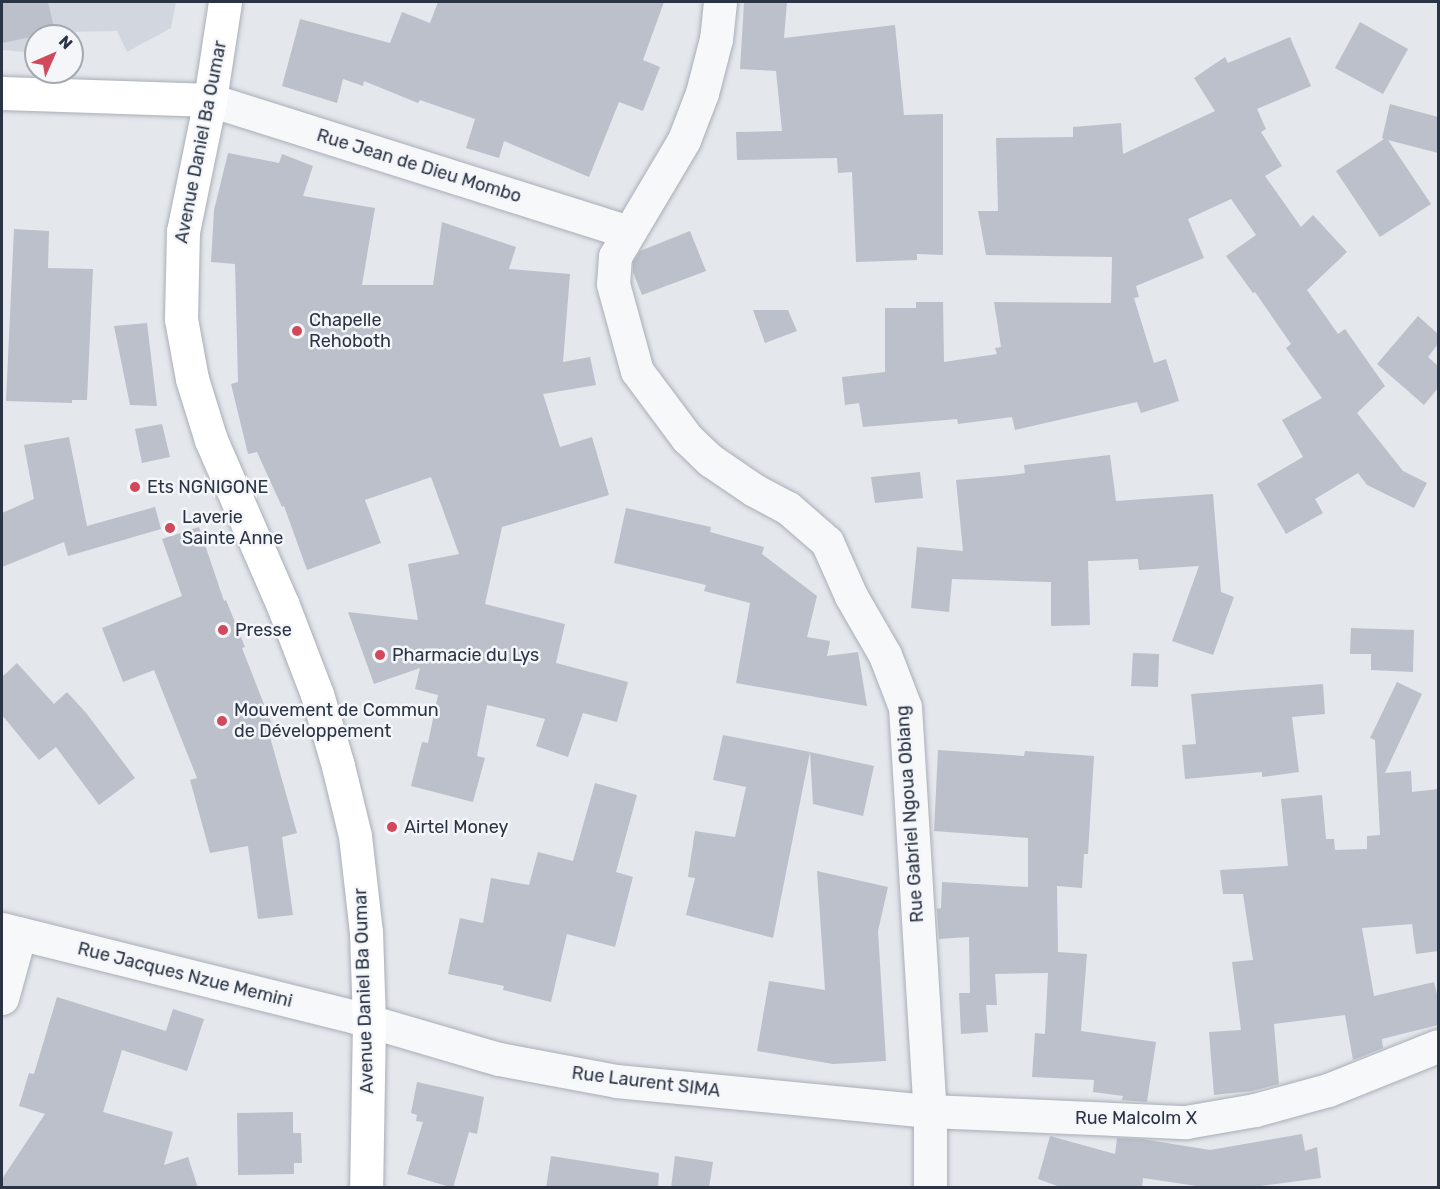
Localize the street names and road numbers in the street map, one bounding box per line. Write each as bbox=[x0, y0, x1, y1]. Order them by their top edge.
street label: Avenue Daniel Ba Oumar bbox=[171, 39, 231, 245]
street label: Rue Jean de Dieu Mombo bbox=[314, 125, 524, 207]
street label: Rue Gabriel Ngoua Obiang bbox=[892, 705, 928, 923]
street label: Avenue Daniel Ba Oumar bbox=[350, 888, 378, 1094]
street label: Rue Jacques Nzue Memini bbox=[75, 938, 295, 1012]
street label: Rue Laurent SIMA bbox=[571, 1062, 721, 1102]
street label: Rue Malcolm X bbox=[1075, 1107, 1197, 1129]

